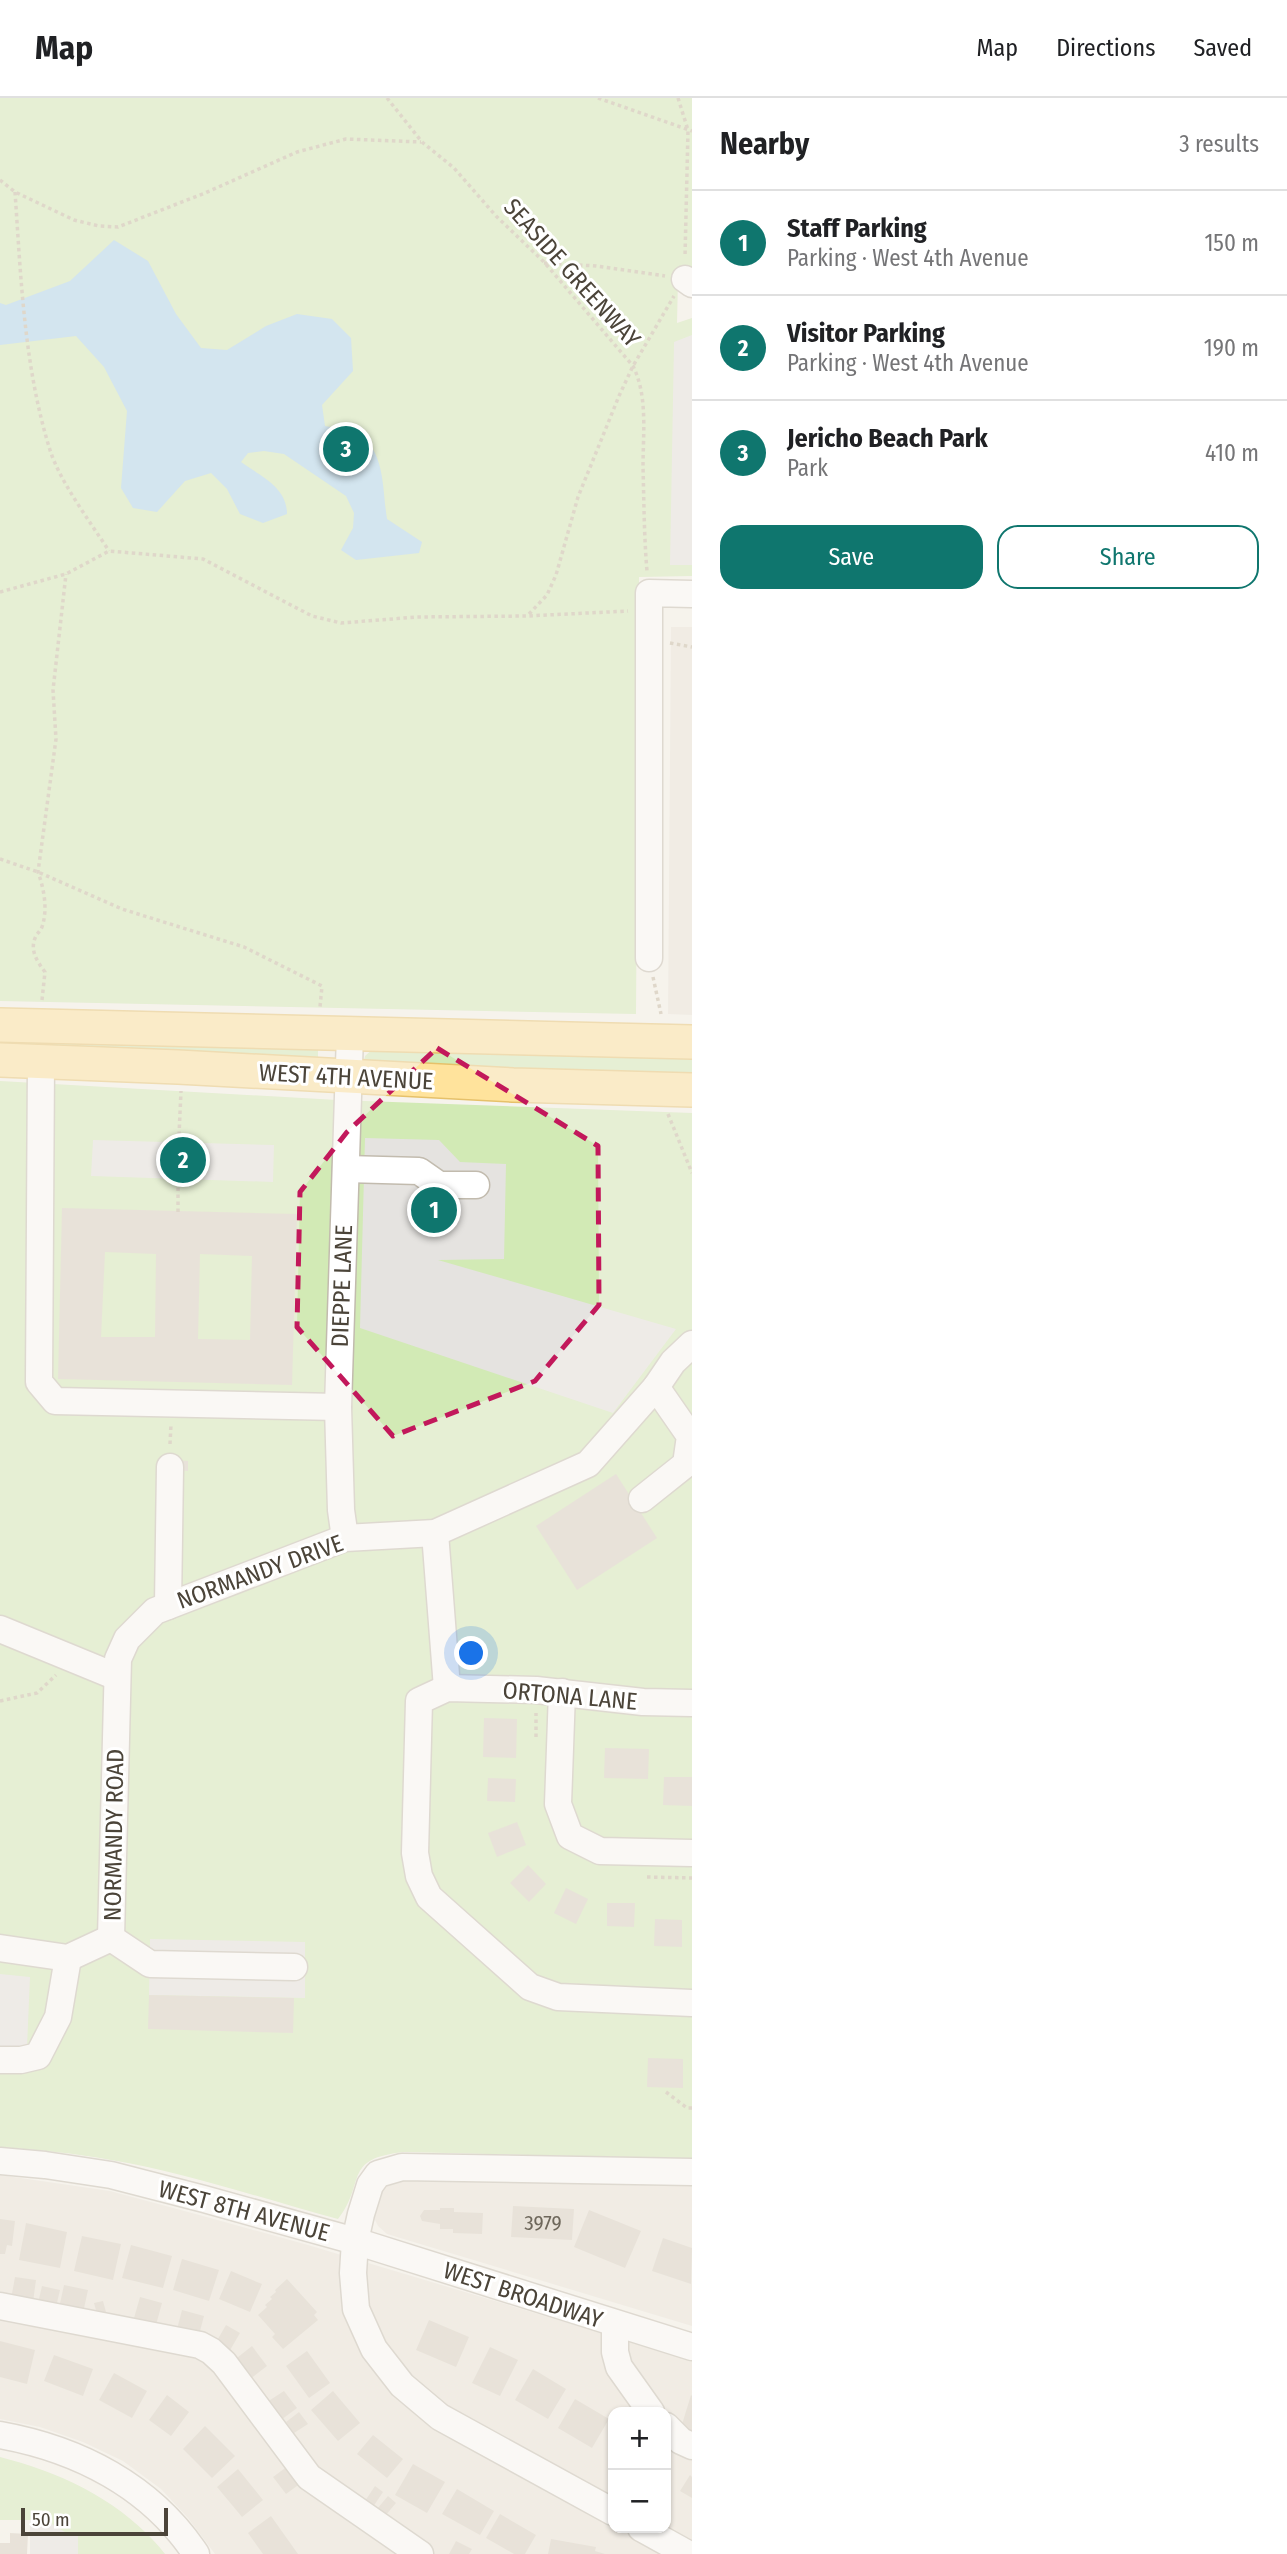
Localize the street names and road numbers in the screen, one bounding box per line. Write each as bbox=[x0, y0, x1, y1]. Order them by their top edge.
street label: SEASIDE GREENWAY bbox=[498, 193, 646, 353]
street label: WEST 4TH AVENUE bbox=[258, 1058, 434, 1096]
street label: DIEPPE LANE bbox=[326, 1224, 358, 1348]
street label: NORMANDY DRIVE bbox=[173, 1529, 347, 1615]
street label: ORTONA LANE bbox=[502, 1676, 638, 1716]
street label: NORMANDY ROAD bbox=[99, 1749, 129, 1921]
street label: WEST 8TH AVENUE bbox=[156, 2175, 332, 2247]
street label: WEST BROADWAY bbox=[440, 2256, 606, 2334]

